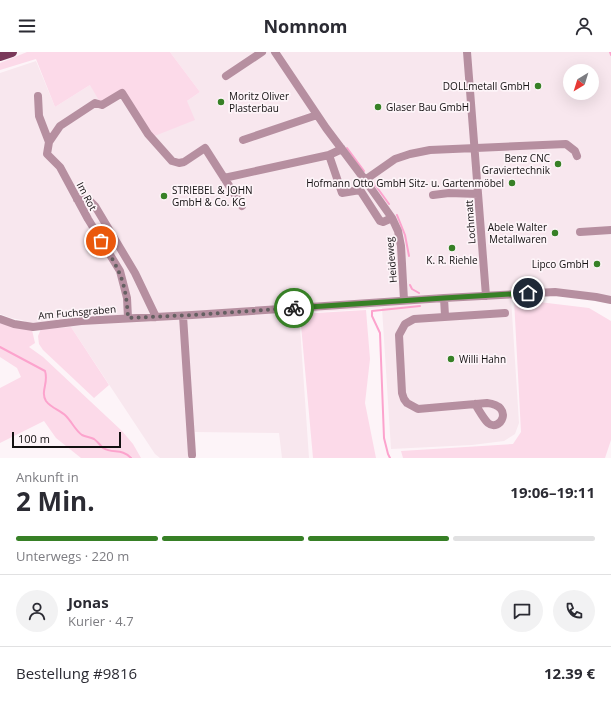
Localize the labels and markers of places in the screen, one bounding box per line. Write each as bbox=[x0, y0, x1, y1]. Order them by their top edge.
place label: DOLLmetall GmbH bbox=[443, 79, 530, 93]
marker: DOLLmetall GmbH bbox=[533, 81, 543, 91]
place label: Moritz Oliver Plasterbau bbox=[229, 89, 289, 115]
marker: Moritz Oliver Plasterbau bbox=[216, 97, 226, 107]
place label: Glaser Bau GmbH bbox=[386, 100, 469, 114]
marker: Glaser Bau GmbH bbox=[373, 102, 383, 112]
place label: Benz CNC Graviertechnik bbox=[482, 151, 551, 177]
marker: Benz CNC Graviertechnik bbox=[553, 159, 563, 169]
place label: Hofmann Otto GmbH Sitz- u. Gartenmöbel bbox=[306, 176, 504, 190]
marker: Hofmann Otto GmbH Sitz- u. Gartenmöbel bbox=[507, 178, 517, 188]
place label: STRIEBEL & JOHN GmbH & Co. KG bbox=[172, 183, 253, 209]
marker: STRIEBEL & JOHN GmbH & Co. KG bbox=[159, 191, 169, 201]
place label: Abele Walter Metallwaren bbox=[488, 220, 547, 246]
pin bbox=[84, 224, 118, 258]
marker: Abele Walter Metallwaren bbox=[550, 228, 560, 238]
marker: K. R. Riehle bbox=[447, 243, 457, 253]
place label: K. R. Riehle bbox=[426, 253, 478, 267]
place label: Lipco GmbH bbox=[532, 257, 589, 271]
marker: Lipco GmbH bbox=[592, 259, 602, 269]
pin bbox=[511, 276, 545, 310]
place label: Willi Hahn bbox=[459, 352, 506, 366]
marker: Willi Hahn bbox=[446, 354, 456, 364]

